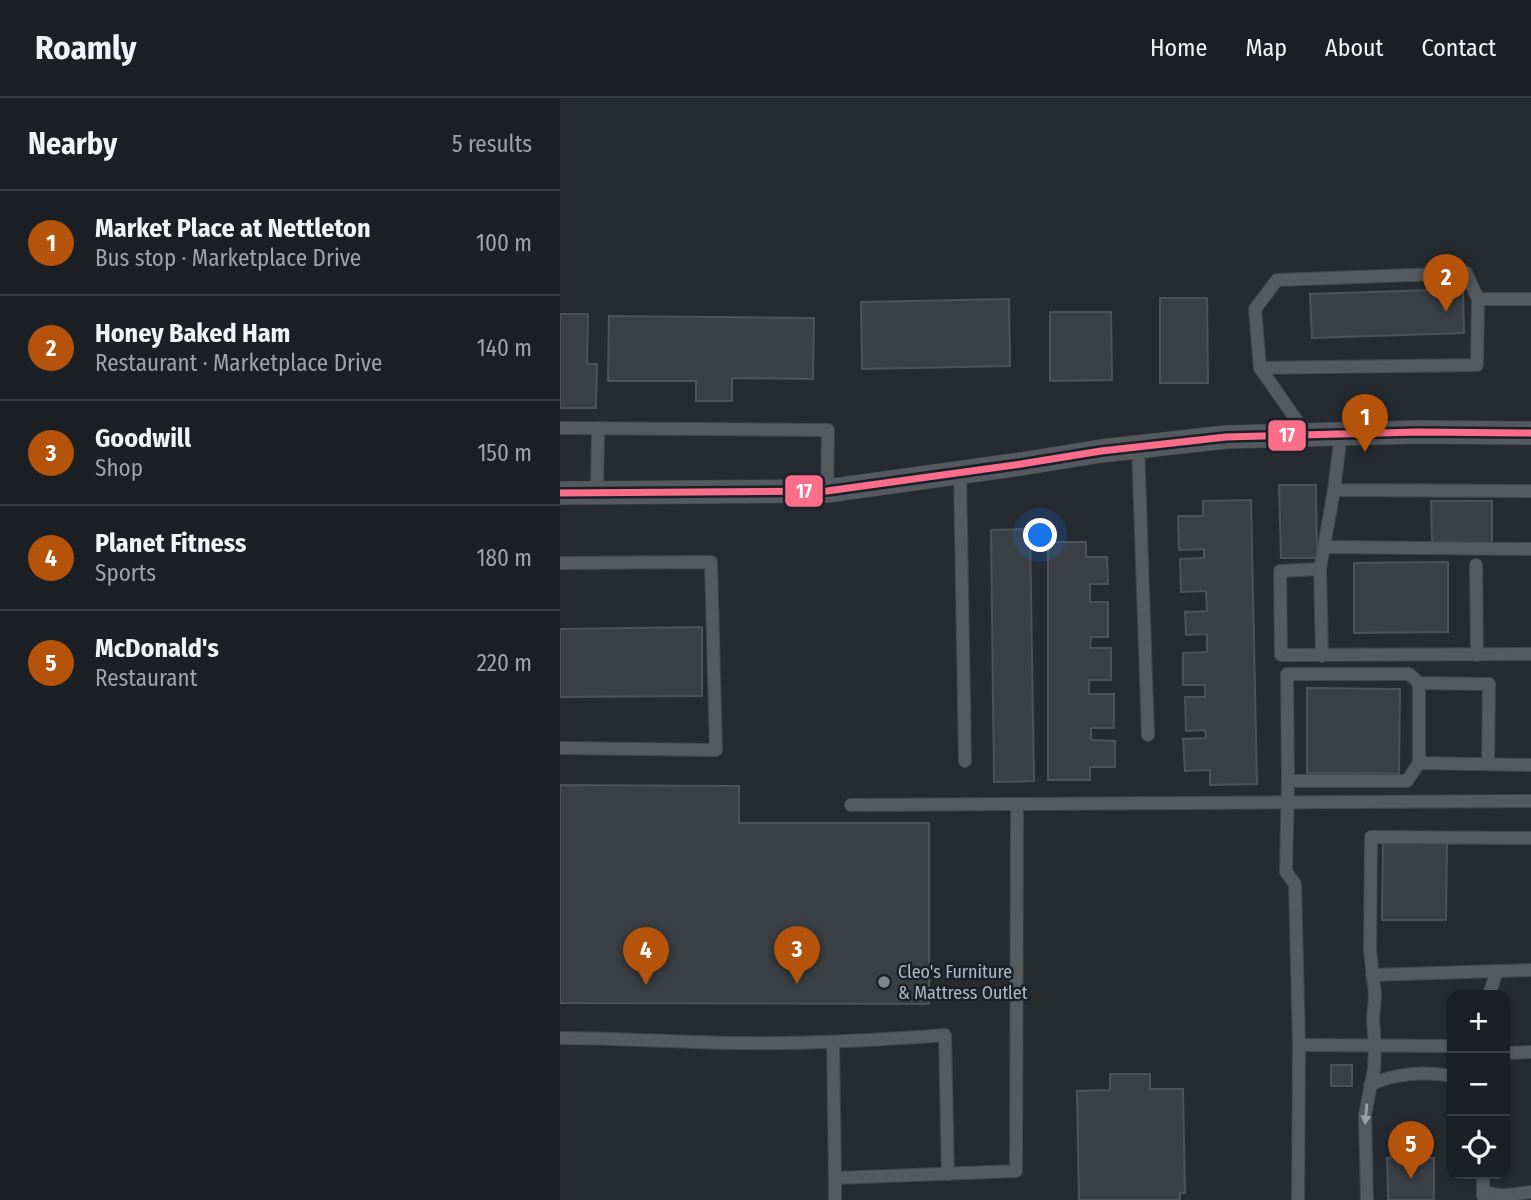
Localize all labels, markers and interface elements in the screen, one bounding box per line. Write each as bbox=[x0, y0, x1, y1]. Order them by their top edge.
text: Roamly bbox=[35, 28, 136, 68]
text: Home bbox=[1150, 34, 1207, 62]
text: Map bbox=[1245, 34, 1287, 62]
text: About bbox=[1325, 34, 1383, 62]
text: Contact bbox=[1421, 34, 1496, 62]
text: Nearby bbox=[28, 126, 117, 162]
text: 5 results bbox=[452, 130, 532, 158]
text: Market Place at Nettleton bbox=[95, 213, 371, 244]
text: 1 bbox=[46, 229, 56, 257]
text: 100 m bbox=[476, 229, 532, 257]
text: Bus stop · Marketplace Drive bbox=[95, 244, 361, 272]
pin: 2 bbox=[1423, 254, 1469, 312]
text: Honey Baked Ham bbox=[95, 318, 290, 349]
text: 2 bbox=[46, 334, 56, 362]
text: 140 m bbox=[477, 334, 532, 362]
text: Restaurant · Marketplace Drive bbox=[95, 349, 382, 377]
pin: 1 bbox=[1342, 394, 1388, 452]
line badge: 17 bbox=[1267, 419, 1307, 452]
text: Goodwill bbox=[95, 423, 191, 454]
text: 17 bbox=[1279, 424, 1295, 447]
text: 3 bbox=[46, 439, 56, 467]
text: 150 m bbox=[477, 439, 532, 467]
text: Shop bbox=[95, 454, 143, 482]
line badge: 17 bbox=[784, 474, 824, 508]
text: 17 bbox=[796, 480, 812, 503]
your location bbox=[1023, 518, 1057, 552]
text: Planet Fitness bbox=[95, 528, 246, 559]
text: 4 bbox=[45, 544, 57, 572]
text: 180 m bbox=[476, 544, 532, 572]
text: Sports bbox=[95, 559, 156, 587]
text: McDonald's bbox=[95, 633, 219, 664]
text: 5 bbox=[45, 649, 57, 677]
text: 220 m bbox=[477, 649, 532, 677]
text: Restaurant bbox=[95, 664, 197, 692]
pin: 3 bbox=[774, 926, 820, 984]
pin: 4 bbox=[623, 927, 669, 985]
place label: Cleo's Furniture & Mattress Outlet bbox=[898, 961, 1028, 1004]
marker: Cleo's Furniture & Mattress Outlet bbox=[876, 974, 892, 990]
map controls bbox=[1447, 990, 1510, 1179]
button: + bbox=[1447, 990, 1510, 1053]
button: − bbox=[1447, 1053, 1510, 1116]
one-way arrow bbox=[1360, 1103, 1371, 1125]
button: locate bbox=[1447, 1116, 1510, 1179]
pin: 5 bbox=[1388, 1121, 1434, 1179]

